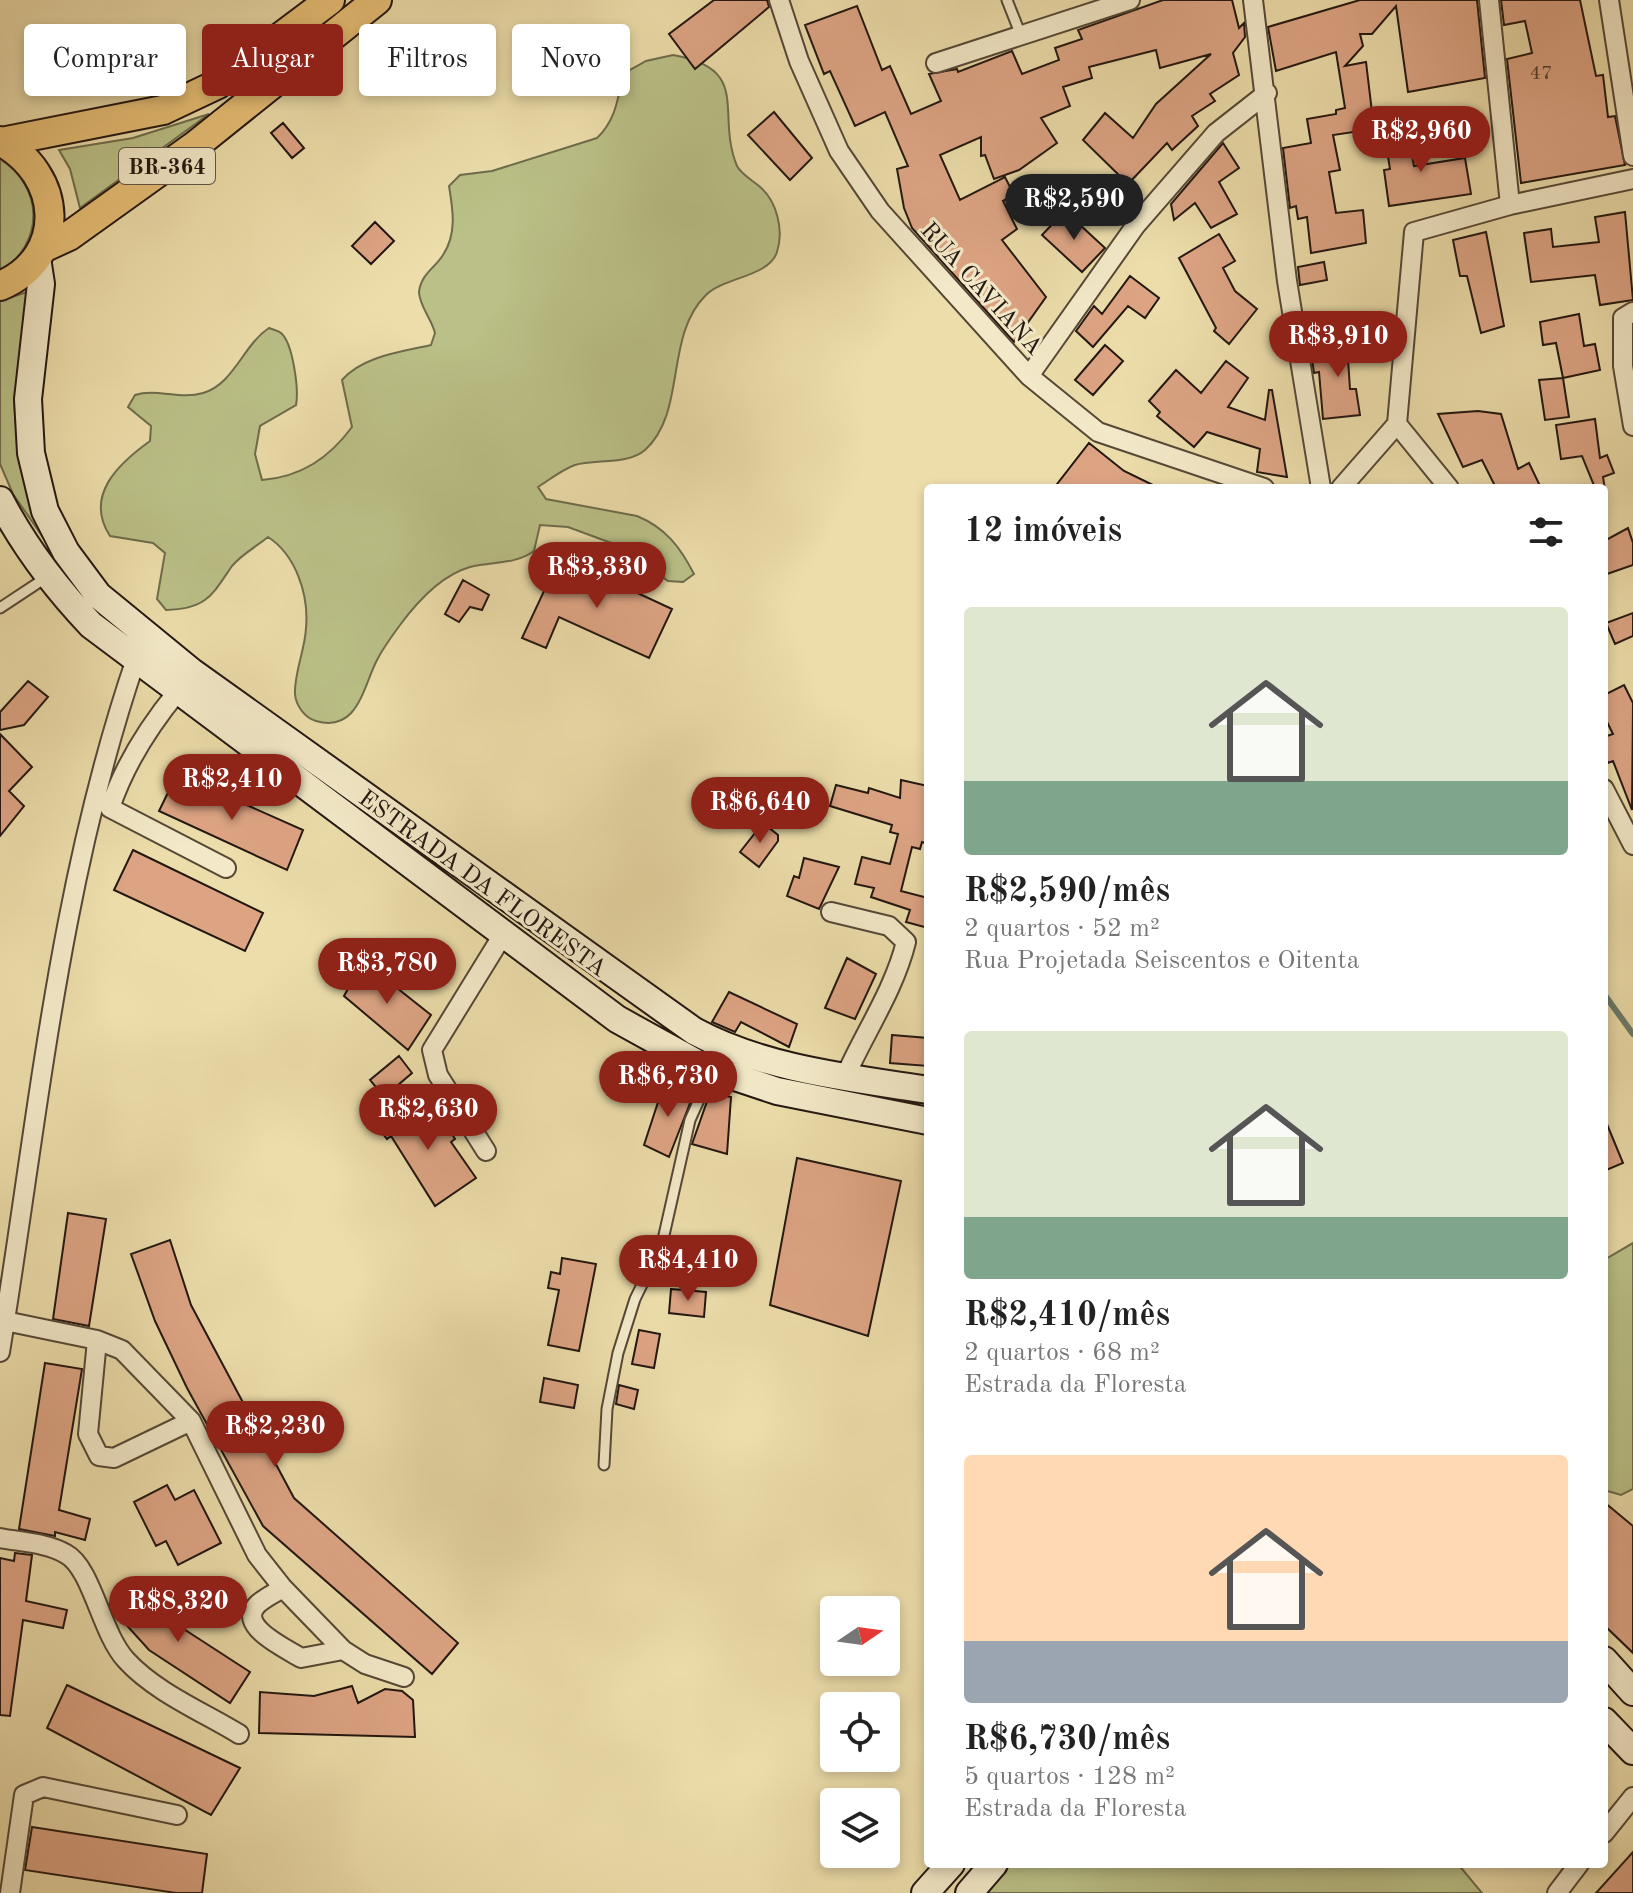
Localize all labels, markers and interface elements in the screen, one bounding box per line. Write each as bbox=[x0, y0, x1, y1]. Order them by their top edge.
chip: Comprar bbox=[24, 24, 186, 96]
chip: Alugar bbox=[202, 24, 343, 96]
chip: Filtros bbox=[359, 24, 496, 96]
chip: Novo bbox=[512, 24, 630, 96]
house number: 47 bbox=[1529, 64, 1553, 84]
pin: R$2,960 bbox=[1347, 106, 1495, 174]
text: R$2,960 bbox=[1370, 119, 1472, 145]
road number: BR-364 bbox=[119, 148, 215, 184]
pin: R$2,590 bbox=[1000, 174, 1148, 242]
text: R$2,590 bbox=[1023, 187, 1125, 213]
street label: RUA CAVIANA bbox=[915, 218, 1046, 360]
pin: R$3,910 bbox=[1264, 311, 1412, 379]
text: R$3,910 bbox=[1287, 324, 1389, 350]
icon: filters bbox=[1524, 510, 1568, 554]
text: 12 imóveis bbox=[964, 515, 1122, 549]
pin: R$3,330 bbox=[523, 542, 671, 610]
text: R$3,330 bbox=[546, 555, 648, 581]
icon: home bbox=[1194, 659, 1338, 803]
pin: R$2,410 bbox=[158, 754, 306, 822]
text: R$2,410 bbox=[181, 767, 283, 793]
pin: R$6,640 bbox=[686, 777, 834, 845]
street label: ESTRADA DA FLORESTA bbox=[353, 787, 610, 982]
text: R$6,640 bbox=[709, 790, 811, 816]
text: R$2,590/mês bbox=[964, 875, 1170, 909]
text: 2 quartos · 52 m² bbox=[964, 916, 1160, 942]
pin: R$3,780 bbox=[313, 938, 461, 1006]
text: Rua Projetada Seiscentos e Oitenta bbox=[964, 948, 1360, 974]
text: R$3,780 bbox=[336, 951, 438, 977]
pin: R$6,730 bbox=[594, 1051, 742, 1119]
text: R$6,730 bbox=[617, 1064, 719, 1090]
icon: home bbox=[1194, 1083, 1338, 1227]
pin: R$2,630 bbox=[354, 1084, 502, 1152]
text: R$2,630 bbox=[377, 1097, 479, 1123]
pin: R$4,410 bbox=[614, 1235, 762, 1303]
text: R$4,410 bbox=[637, 1248, 739, 1274]
text: R$2,410/mês bbox=[964, 1299, 1170, 1333]
text: 2 quartos · 68 m² bbox=[964, 1340, 1160, 1366]
text: Estrada da Floresta bbox=[964, 1372, 1187, 1398]
pin: R$2,230 bbox=[201, 1401, 349, 1469]
text: R$2,230 bbox=[224, 1414, 326, 1440]
icon: home bbox=[1194, 1507, 1338, 1651]
pin: R$8,320 bbox=[104, 1576, 252, 1644]
text: R$8,320 bbox=[127, 1589, 229, 1615]
north arrow bbox=[820, 1596, 900, 1676]
map controls bbox=[820, 1596, 900, 1868]
button: locate bbox=[820, 1692, 900, 1772]
text: R$6,730/mês bbox=[964, 1723, 1170, 1757]
text: 5 quartos · 128 m² bbox=[964, 1764, 1175, 1790]
button: layers bbox=[820, 1788, 900, 1868]
text: Estrada da Floresta bbox=[964, 1796, 1187, 1822]

